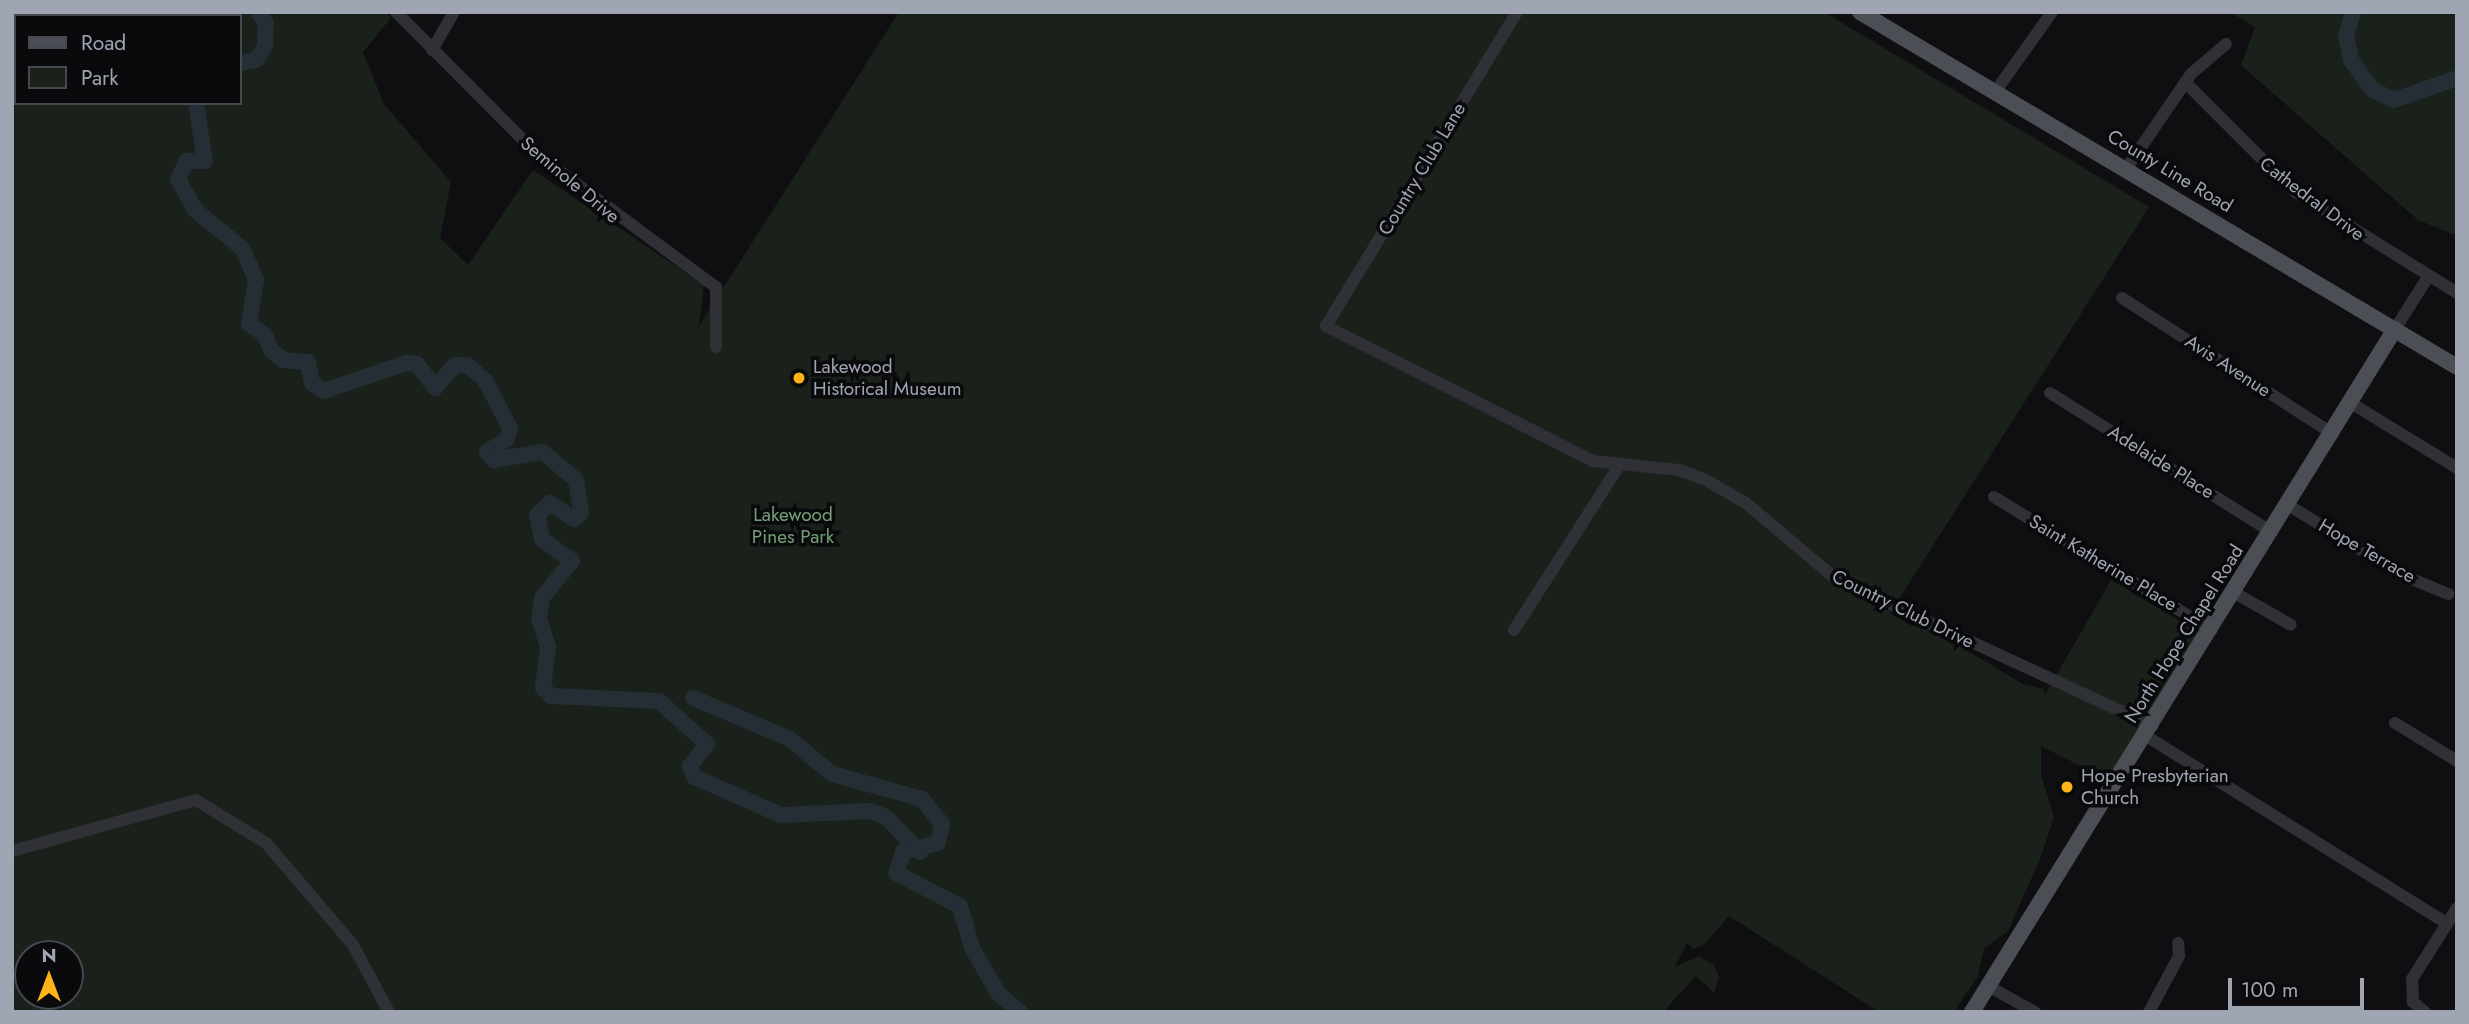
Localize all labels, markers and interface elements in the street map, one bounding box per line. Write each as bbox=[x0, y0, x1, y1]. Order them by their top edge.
legend bbox=[14, 14, 242, 105]
text: Road bbox=[81, 28, 126, 58]
text: Park bbox=[81, 63, 118, 93]
street label: Country Club Lane bbox=[1374, 99, 1470, 239]
street label: County Line Road bbox=[2103, 125, 2237, 217]
street label: Seminole Drive bbox=[516, 132, 624, 228]
street label: Cathedral Drive bbox=[2255, 152, 2369, 246]
street label: Avis Avenue bbox=[2181, 330, 2275, 402]
place label: Lakewood Historical Museum bbox=[813, 356, 961, 400]
marker: Lakewood Historical Museum bbox=[791, 370, 807, 386]
street label: Adelaide Place bbox=[2104, 420, 2218, 504]
park label: Lakewood Pines Park bbox=[752, 504, 834, 548]
street label: Saint Katherine Place bbox=[2025, 510, 2181, 616]
street label: Hope Terrace bbox=[2315, 514, 2419, 588]
street label: North Hope Chapel Road bbox=[2120, 541, 2248, 727]
street label: Country Club Drive bbox=[1828, 565, 1978, 653]
place label: Hope Presbyterian Church bbox=[2081, 765, 2229, 809]
marker: Hope Presbyterian Church bbox=[2059, 779, 2075, 795]
north arrow bbox=[14, 940, 84, 1010]
text: N bbox=[41, 942, 57, 969]
scale bar bbox=[2231, 964, 2368, 1008]
text: 100 m bbox=[2241, 975, 2298, 1005]

